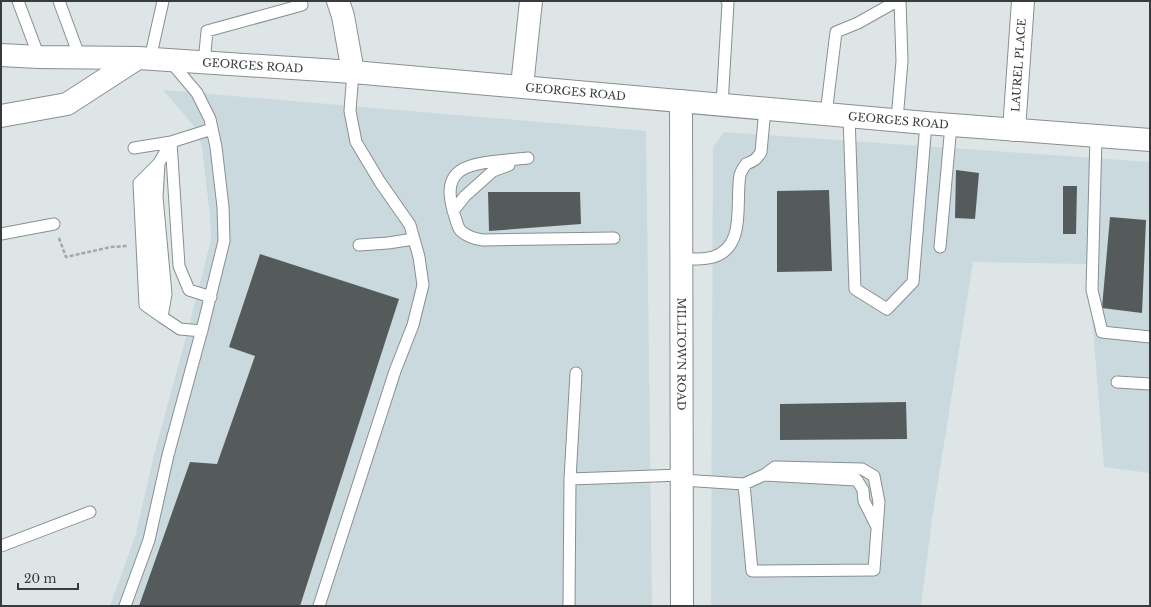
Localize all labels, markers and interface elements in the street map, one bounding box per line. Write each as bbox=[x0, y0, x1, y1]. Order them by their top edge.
street label: LAUREL PLACE bbox=[1008, 18, 1029, 112]
street label: GEORGES ROAD bbox=[202, 55, 304, 76]
street label: GEORGES ROAD bbox=[525, 80, 627, 103]
street label: GEORGES ROAD bbox=[847, 109, 949, 132]
street label: MILLTOWN ROAD bbox=[674, 297, 689, 411]
scale bar bbox=[18, 565, 78, 591]
text: 20 m bbox=[24, 571, 56, 586]

